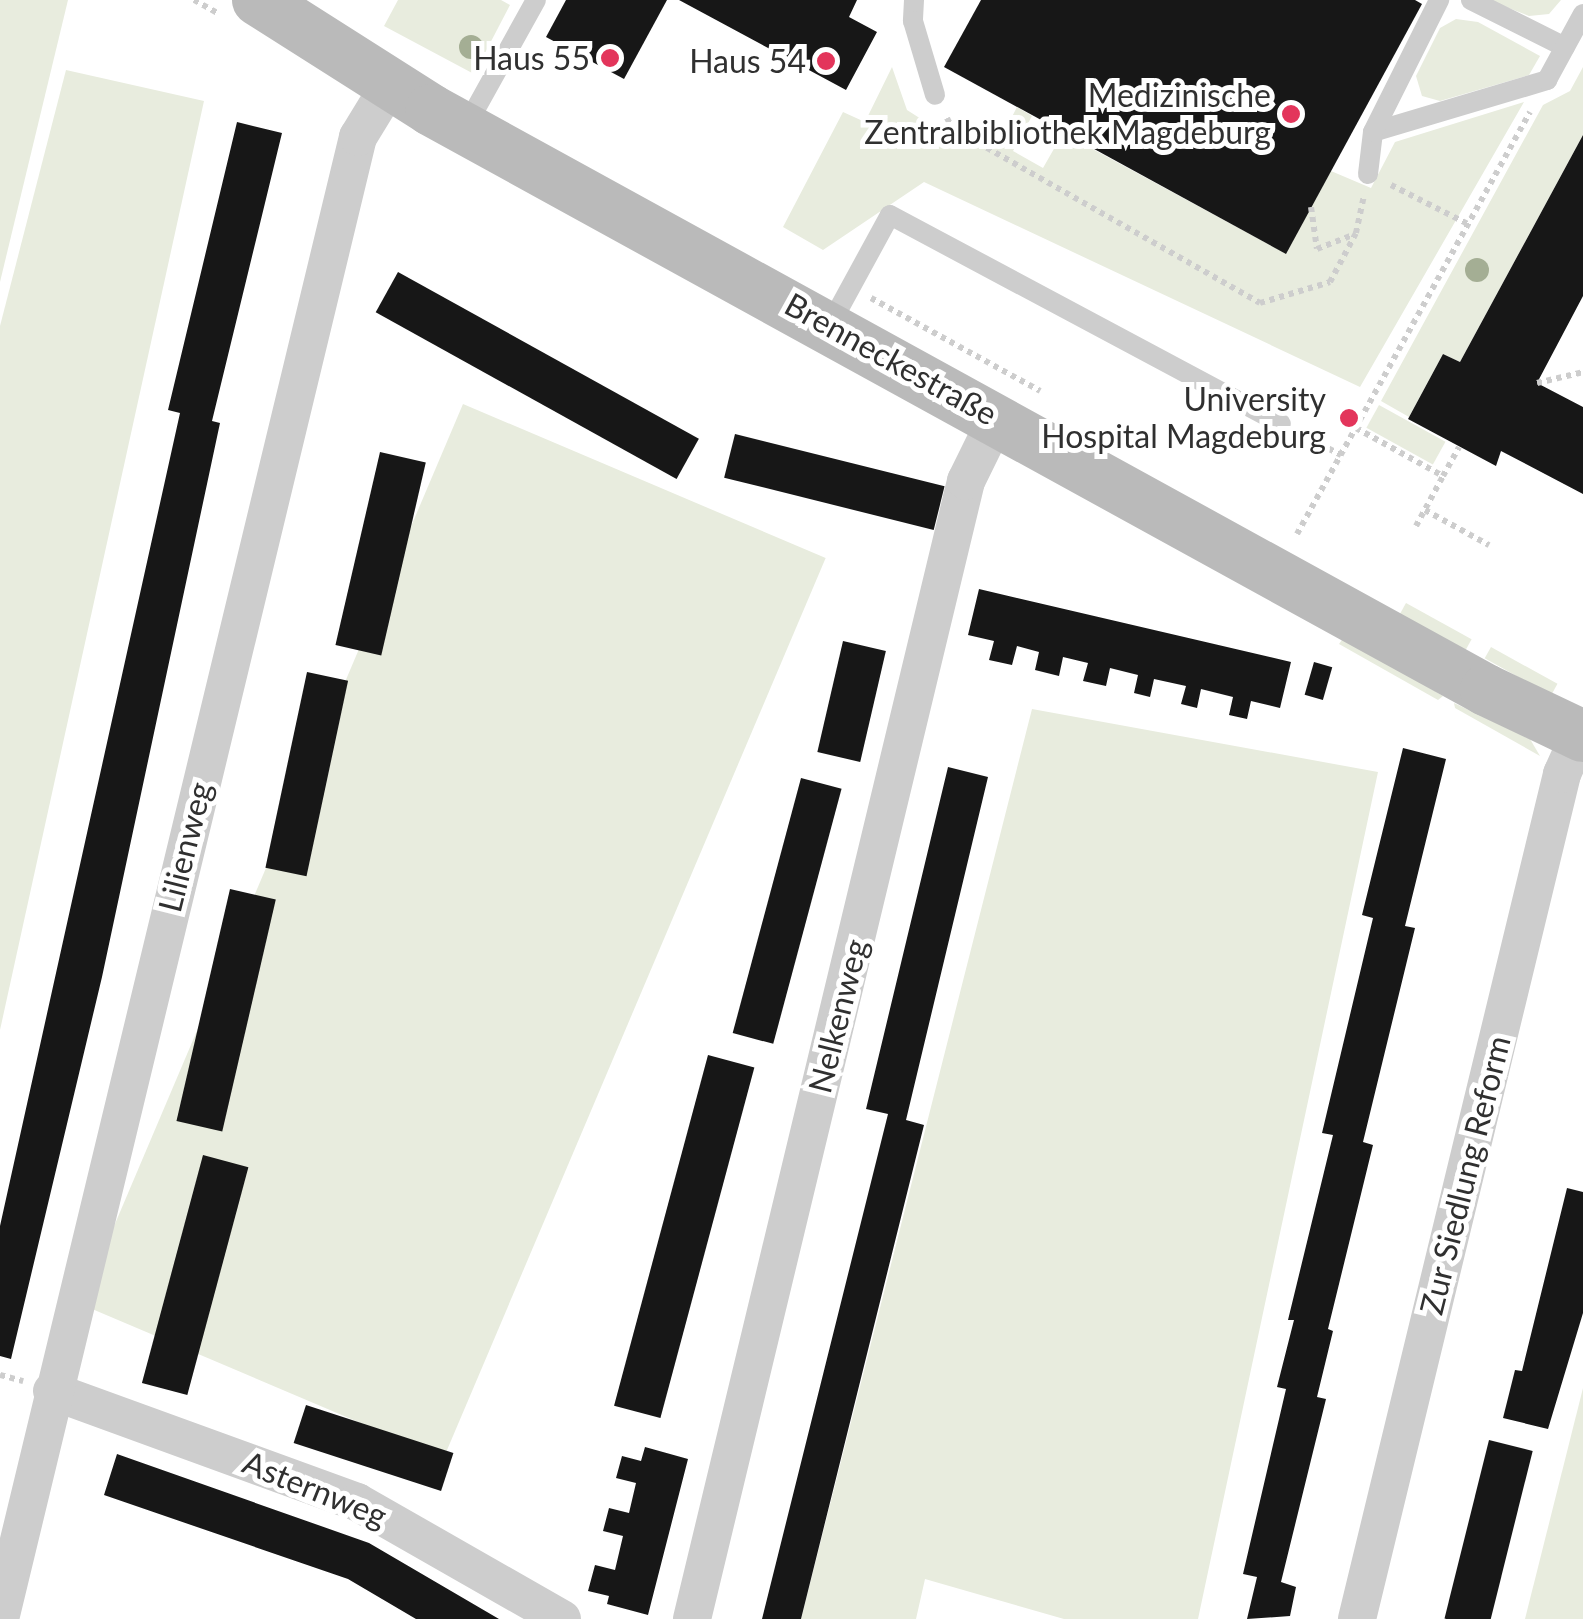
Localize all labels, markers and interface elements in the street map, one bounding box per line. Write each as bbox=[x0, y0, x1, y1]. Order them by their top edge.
place label: Haus 55 bbox=[473, 39, 590, 77]
place label: Haus 54 bbox=[689, 42, 806, 80]
marker: Haus 55 bbox=[599, 47, 621, 69]
marker: Haus 54 bbox=[815, 50, 837, 72]
place label: Medizinische Zentralbibliothek Magdeburg bbox=[864, 77, 1271, 152]
marker: Medizinische Zentralbibliothek Magdeburg bbox=[1280, 103, 1302, 125]
street label: Brenneckestraße bbox=[778, 285, 1004, 433]
place label: University Hospital Magdeburg bbox=[1041, 381, 1326, 456]
marker: University Hospital Magdeburg bbox=[1336, 405, 1362, 431]
street label: Lilienweg bbox=[150, 778, 220, 916]
street label: Nelkenweg bbox=[800, 935, 876, 1097]
street label: Zur Siedlung Reform bbox=[1412, 1031, 1518, 1319]
street label: Asternweg bbox=[237, 1443, 393, 1535]

